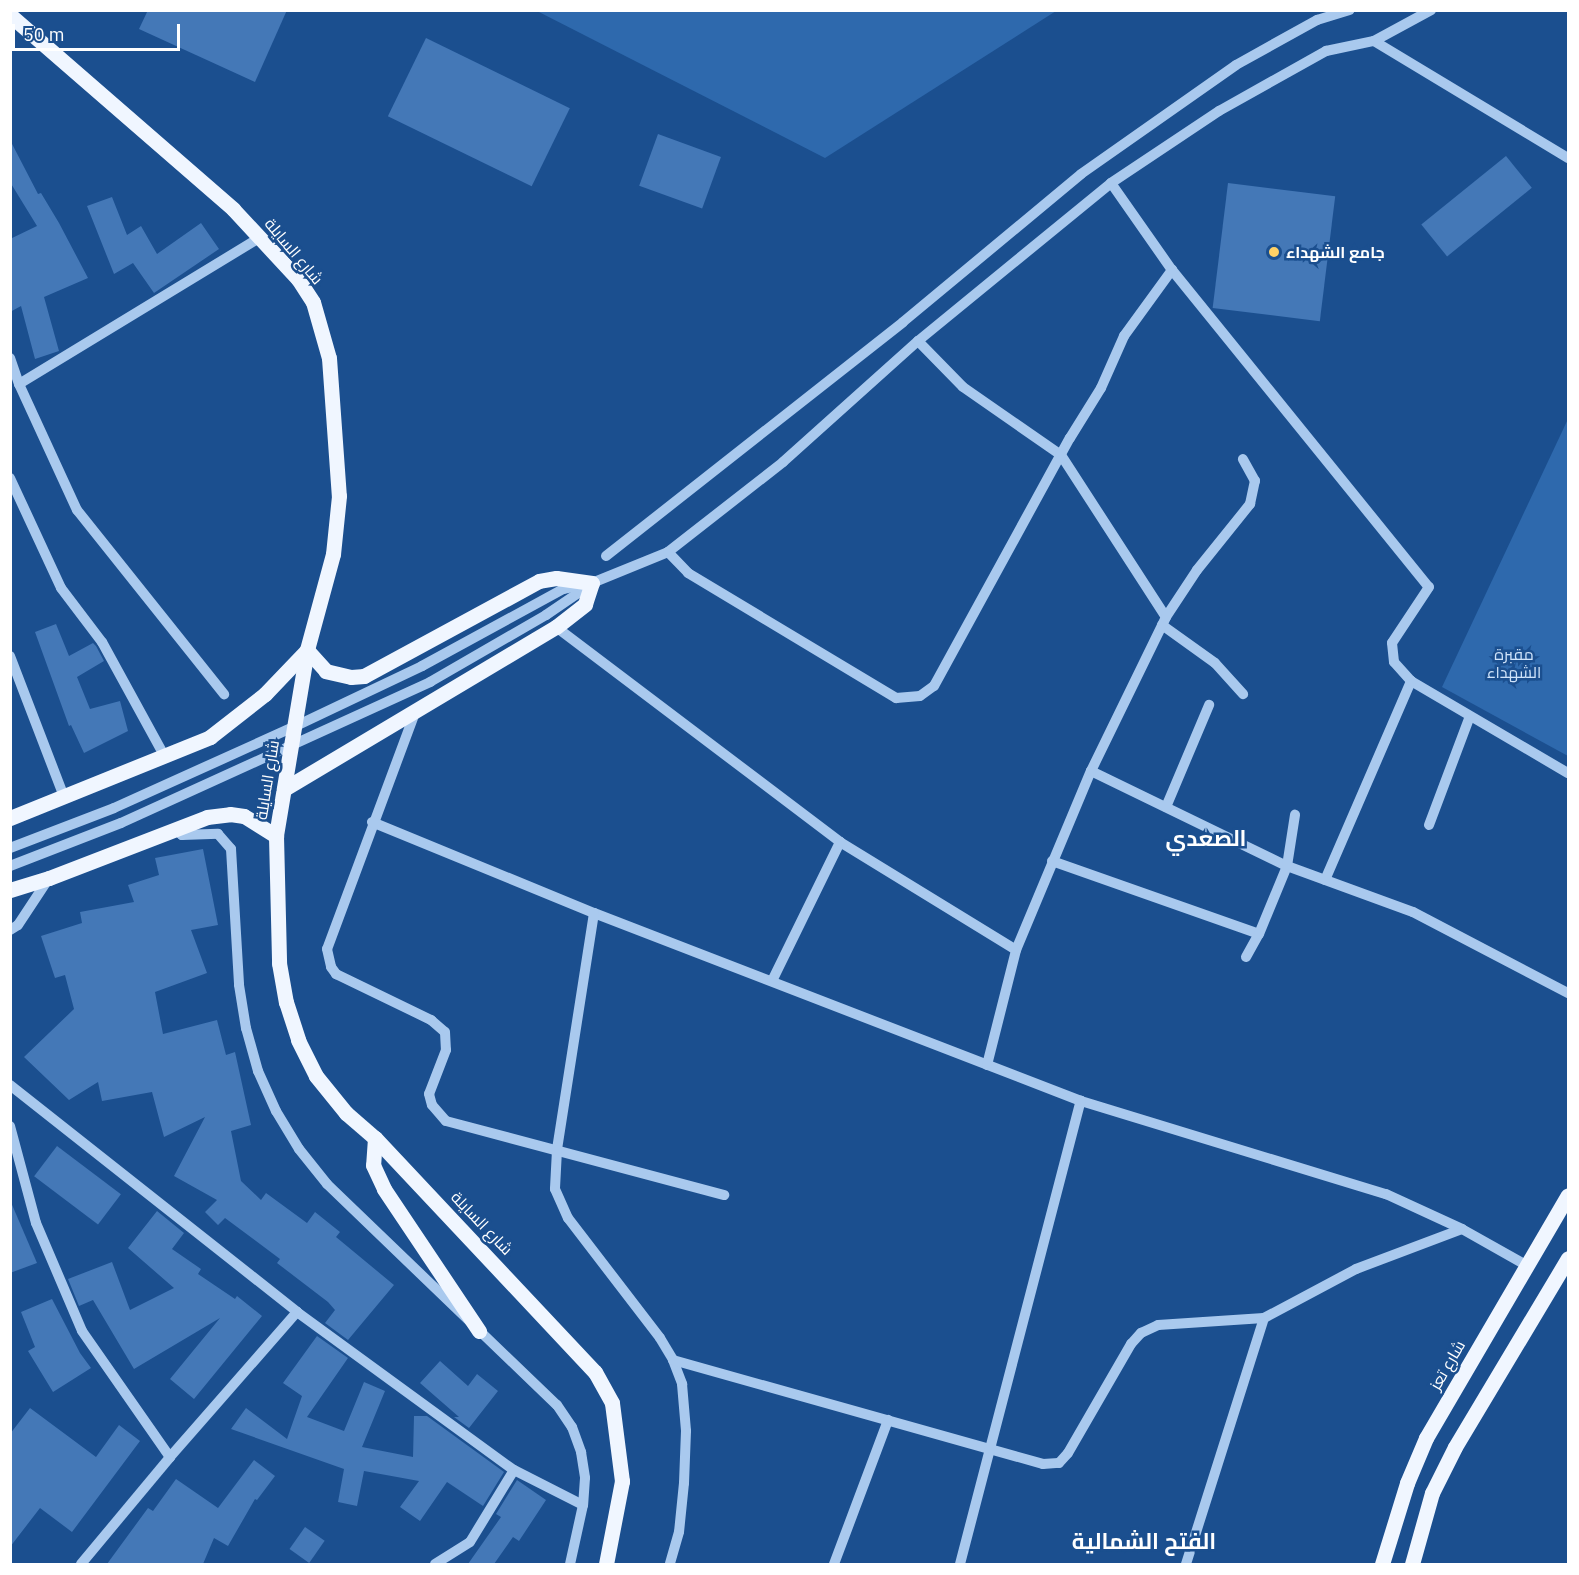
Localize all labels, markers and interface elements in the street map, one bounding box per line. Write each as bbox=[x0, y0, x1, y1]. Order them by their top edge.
scale bar bbox=[15, 12, 183, 50]
text: 50 m bbox=[23, 23, 65, 46]
street label: شارع السايلة bbox=[261, 214, 327, 288]
place label: جامع الشهداء bbox=[1286, 242, 1385, 262]
marker: جامع الشهداء bbox=[1267, 245, 1281, 259]
park label: مقبرة الشهداء bbox=[1487, 644, 1541, 682]
street label: شارع السايلة bbox=[251, 739, 283, 821]
district label: الصعدي bbox=[1166, 825, 1246, 851]
street label: شارع السايلة bbox=[447, 1187, 517, 1259]
street label: شارع تعز bbox=[1425, 1337, 1469, 1393]
district label: الفتح الشمالية bbox=[1072, 1528, 1216, 1554]

